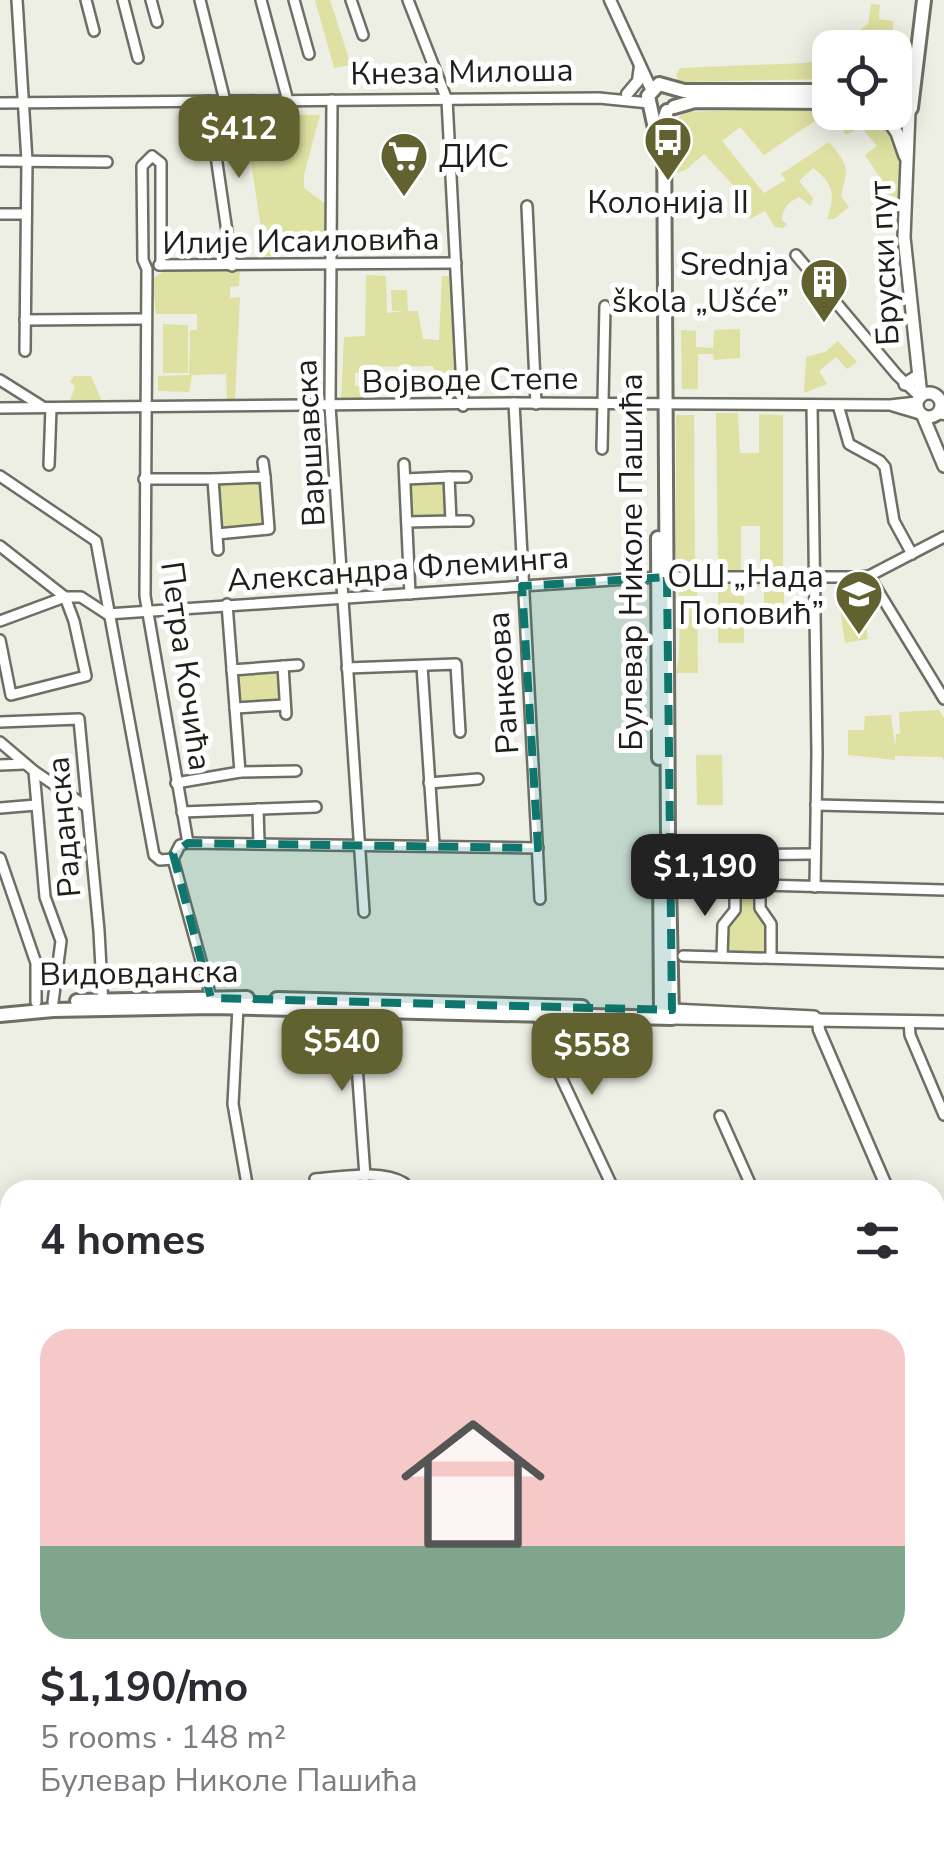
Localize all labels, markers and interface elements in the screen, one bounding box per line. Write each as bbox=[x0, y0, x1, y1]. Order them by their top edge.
map controls bbox=[812, 30, 912, 130]
button: locate bbox=[812, 30, 912, 130]
street label: Кнеза Милоша bbox=[350, 49, 574, 95]
pin: $412 bbox=[180, 96, 298, 181]
text: $412 bbox=[201, 107, 277, 150]
bus stop icon: Колонија II bbox=[642, 114, 694, 182]
supermarket icon: ДИС bbox=[378, 130, 430, 198]
place label: ДИС bbox=[439, 135, 509, 178]
street label: Бруски пут bbox=[858, 179, 910, 347]
place label: Колонија II bbox=[587, 181, 749, 224]
street label: Илије Исаиловића bbox=[162, 217, 440, 265]
place label: Srednja škola „Ušće” bbox=[612, 243, 789, 323]
building icon: Srednja škola „Ušće” bbox=[798, 256, 850, 324]
street label: Војводе Степе bbox=[361, 357, 579, 403]
street label: Варшавска bbox=[284, 358, 336, 528]
street label: Булевар Николе Пашића bbox=[610, 373, 653, 751]
street label: Александра Флеминга bbox=[225, 536, 571, 602]
place label: ОШ „Нада Поповић” bbox=[667, 555, 824, 635]
street label: Петра Кочића bbox=[150, 559, 222, 773]
school or university icon: ОШ „Нада Поповић” bbox=[833, 568, 885, 636]
street label: Ранкеова bbox=[477, 610, 529, 756]
street label: Раданска bbox=[36, 755, 92, 899]
pin: $1,190 bbox=[624, 834, 786, 919]
text: $1,190 bbox=[653, 845, 757, 888]
street label: Видовданска bbox=[39, 950, 239, 996]
pin: $540 bbox=[283, 1009, 401, 1094]
pin: $558 bbox=[533, 1013, 651, 1098]
text: $540 bbox=[304, 1020, 380, 1063]
text: $558 bbox=[554, 1024, 630, 1067]
text: 4 homes bbox=[40, 1212, 205, 1269]
icon: filters bbox=[850, 1213, 905, 1268]
icon: home bbox=[383, 1394, 563, 1574]
text: $1,190/mo bbox=[40, 1659, 248, 1716]
text: 5 rooms · 148 m² bbox=[40, 1716, 286, 1759]
text: Булевар Николе Пашића bbox=[40, 1759, 418, 1802]

